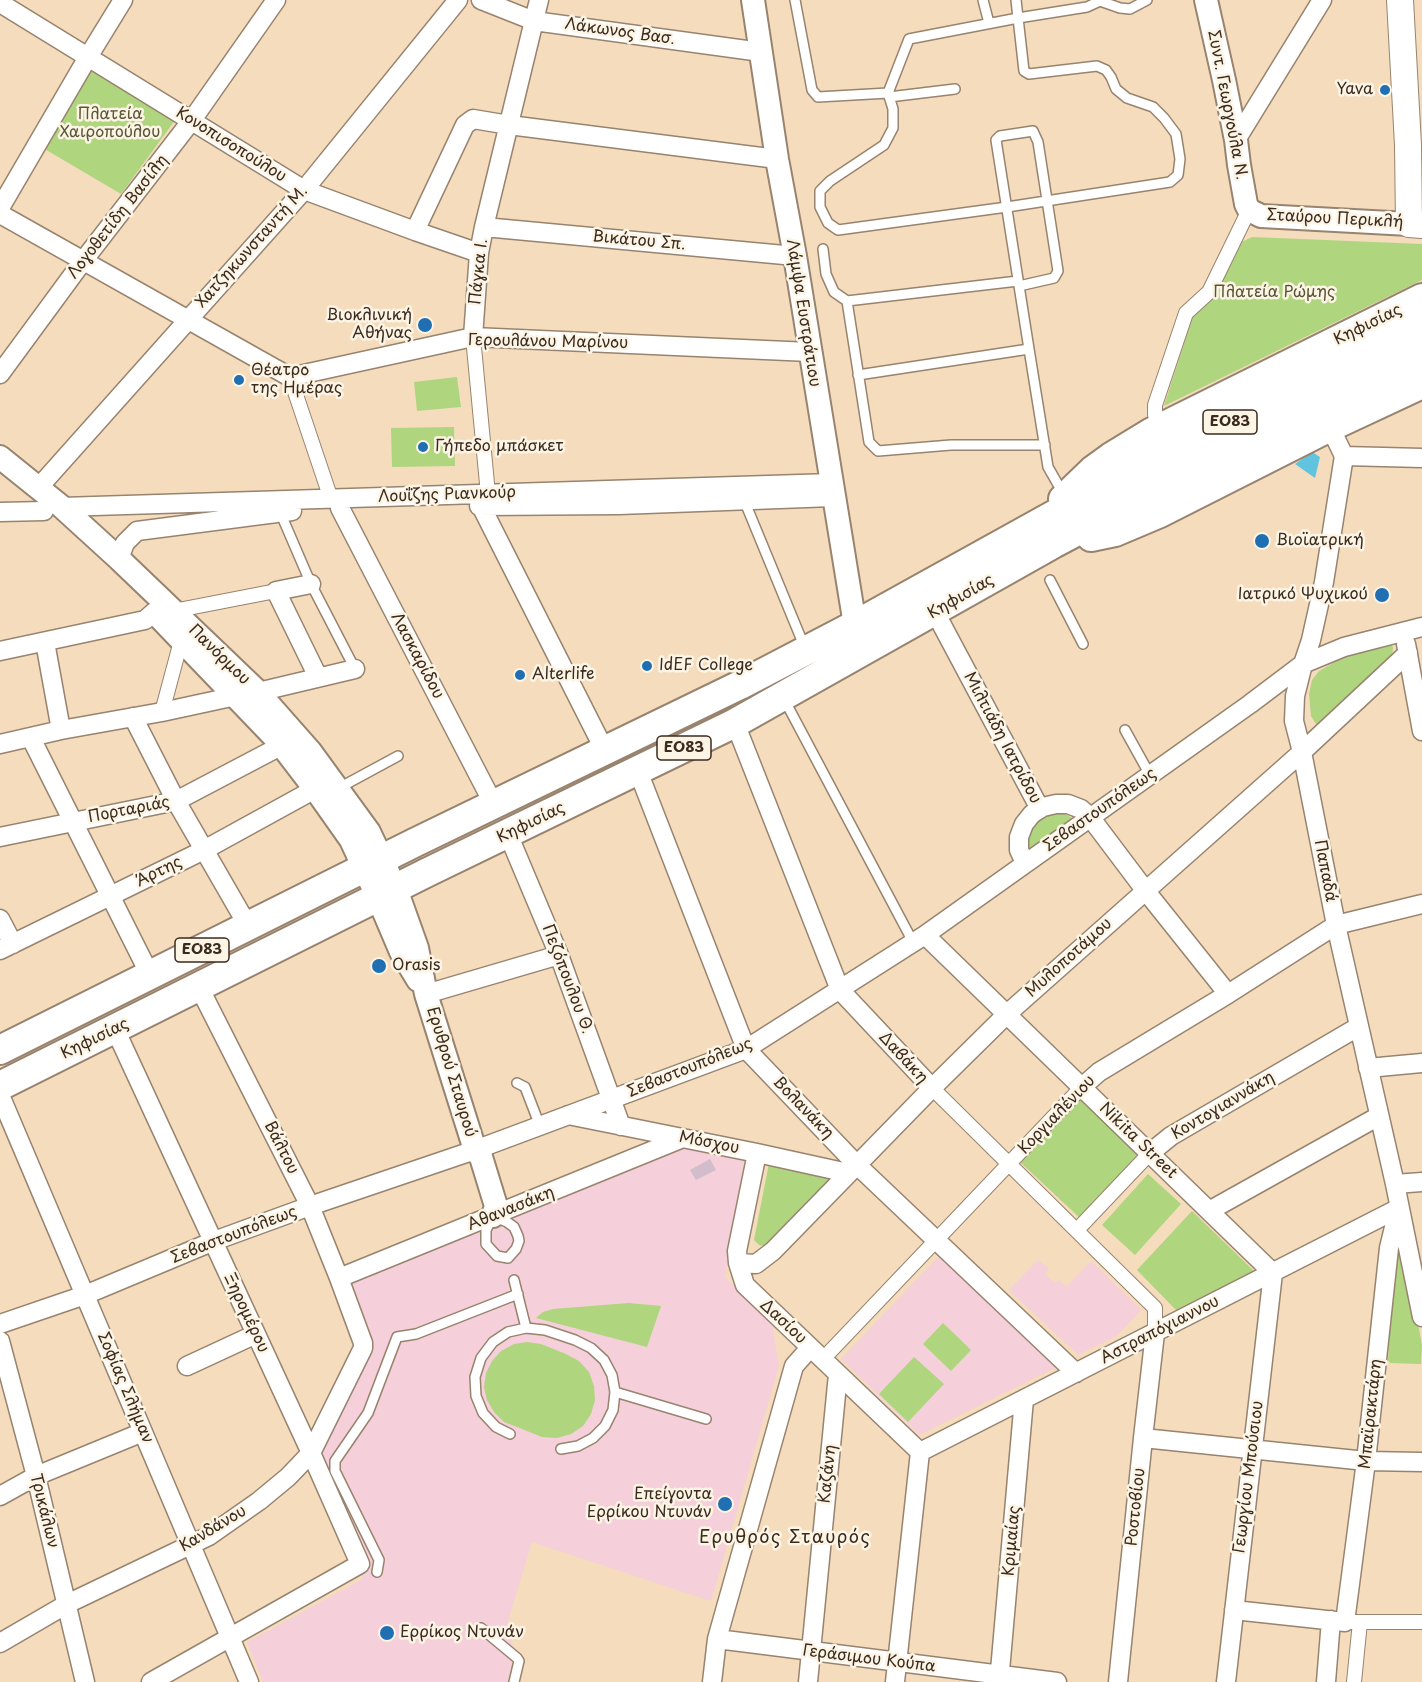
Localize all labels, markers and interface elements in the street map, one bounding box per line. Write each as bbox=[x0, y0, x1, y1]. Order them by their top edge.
street label: Λάκωνος Βασ. bbox=[564, 15, 676, 49]
street label: Συντ. Γεωργούλα Ν. bbox=[1203, 29, 1251, 181]
place label: Yava bbox=[1336, 80, 1373, 100]
marker: Yava bbox=[1378, 83, 1392, 97]
street label: Κονοπισοπούλου bbox=[172, 103, 290, 187]
park label: Πλατεία Χαιροπούλου bbox=[60, 105, 160, 143]
street label: Λογοθετίδη Βασίλη bbox=[64, 151, 172, 283]
street label: Χατζηκωνσταντή Μ. bbox=[192, 182, 312, 312]
street label: Σταύρου Περικλή bbox=[1266, 206, 1404, 232]
street label: Βικάτου Σπ. bbox=[592, 227, 686, 255]
street label: Πάγκα Ι. bbox=[466, 238, 492, 306]
street label: Λάμψα Ευστράτιου bbox=[782, 238, 824, 388]
park label: Πλατεία Ρώμης bbox=[1213, 283, 1335, 303]
street label: Κηφισίας bbox=[1331, 300, 1405, 350]
place label: Βιοκλινική Αθήνας bbox=[326, 306, 412, 344]
marker: Βιοκλινική Αθήνας bbox=[416, 316, 434, 334]
street label: Γερουλάνου Μαρίνου bbox=[468, 331, 628, 353]
place label: Θέατρο της Ημέρας bbox=[251, 361, 342, 399]
marker: Θέατρο της Ημέρας bbox=[232, 373, 246, 387]
road number: ΕΟ83 bbox=[1203, 410, 1257, 434]
place label: Γήπεδο μπάσκετ bbox=[435, 437, 564, 457]
marker: Γήπεδο μπάσκετ bbox=[416, 440, 430, 454]
street label: Λουΐζης Ριανκούρ bbox=[378, 483, 516, 507]
place label: Βιοϊατρική bbox=[1276, 531, 1364, 551]
marker: Βιοϊατρική bbox=[1253, 532, 1271, 550]
street label: Κηφισίας bbox=[925, 570, 997, 624]
place label: Ιατρικό Ψυχικού bbox=[1238, 585, 1368, 605]
marker: Ιατρικό Ψυχικού bbox=[1373, 586, 1391, 604]
street label: Λασκαρίδου bbox=[386, 610, 448, 702]
street label: Πανόρμου bbox=[184, 621, 254, 689]
place label: IdEF College bbox=[659, 656, 753, 676]
marker: IdEF College bbox=[640, 659, 654, 673]
place label: Alterlife bbox=[532, 665, 594, 685]
marker: Alterlife bbox=[513, 668, 527, 682]
street label: Μιλτιάδη Ιατρίδου bbox=[959, 669, 1045, 807]
road number: ΕΟ83 bbox=[657, 736, 711, 760]
street label: Σεβαστουπόλεως bbox=[1040, 764, 1160, 856]
street label: Πορταριάς bbox=[87, 793, 171, 827]
street label: Κηφισίας bbox=[494, 798, 568, 848]
street label: Παπαδά bbox=[1310, 838, 1340, 904]
street label: Άρτης bbox=[133, 853, 185, 891]
street label: Μυλοποτάμου bbox=[1022, 914, 1116, 1002]
street label: Πεζόπουλου Θ. bbox=[537, 922, 597, 1036]
road number: ΕΟ83 bbox=[175, 938, 229, 962]
place label: Orasis bbox=[392, 956, 440, 976]
marker: Orasis bbox=[370, 957, 388, 975]
street label: Ερυθρού Σταυρού bbox=[422, 1005, 480, 1139]
street label: Κηφισίας bbox=[58, 1014, 132, 1064]
street label: Δαβάκη bbox=[874, 1028, 932, 1088]
street label: Σεβαστουπόλεως bbox=[625, 1034, 755, 1102]
street label: Κοντογιαννάκη bbox=[1168, 1068, 1278, 1144]
street label: Κοργιαλένιου bbox=[1015, 1072, 1099, 1158]
street label: Βολανάκη bbox=[769, 1073, 837, 1143]
street label: Nikita Street bbox=[1095, 1099, 1181, 1183]
street label: Βάλτου bbox=[260, 1118, 302, 1178]
street label: Μόσχου bbox=[677, 1128, 741, 1158]
street label: Αθανασάκη bbox=[465, 1183, 557, 1235]
street label: Σεβαστουπόλεως bbox=[169, 1202, 299, 1268]
street label: Ξηρομέρου bbox=[219, 1270, 273, 1356]
street label: Αστραπόγιαννου bbox=[1097, 1292, 1223, 1368]
street label: Δασίου bbox=[756, 1296, 810, 1348]
street label: Σοφίας Σλήμαν bbox=[93, 1329, 157, 1447]
street label: Μπαϊρακτάρη bbox=[1356, 1358, 1386, 1470]
street label: Γεωργίου Μπούσιου bbox=[1230, 1400, 1268, 1554]
street label: Καζάνη bbox=[815, 1444, 841, 1504]
street label: Ροστοβίου bbox=[1122, 1467, 1150, 1547]
street label: Τρικάλων bbox=[25, 1472, 63, 1550]
place label: Επείγοντα Ερρίκου Ντυνάν bbox=[587, 1485, 712, 1523]
marker: Επείγοντα Ερρίκου Ντυνάν bbox=[716, 1495, 734, 1513]
street label: Κανδάνου bbox=[176, 1502, 250, 1556]
street label: Κριμαίας bbox=[999, 1505, 1025, 1577]
district label: Ερυθρός Σταυρός bbox=[699, 1527, 871, 1549]
place label: Ερρίκος Ντυνάν bbox=[400, 1623, 524, 1643]
marker: Ερρίκος Ντυνάν bbox=[378, 1624, 396, 1642]
street label: Γεράσιμου Κούπα bbox=[801, 1641, 937, 1677]

